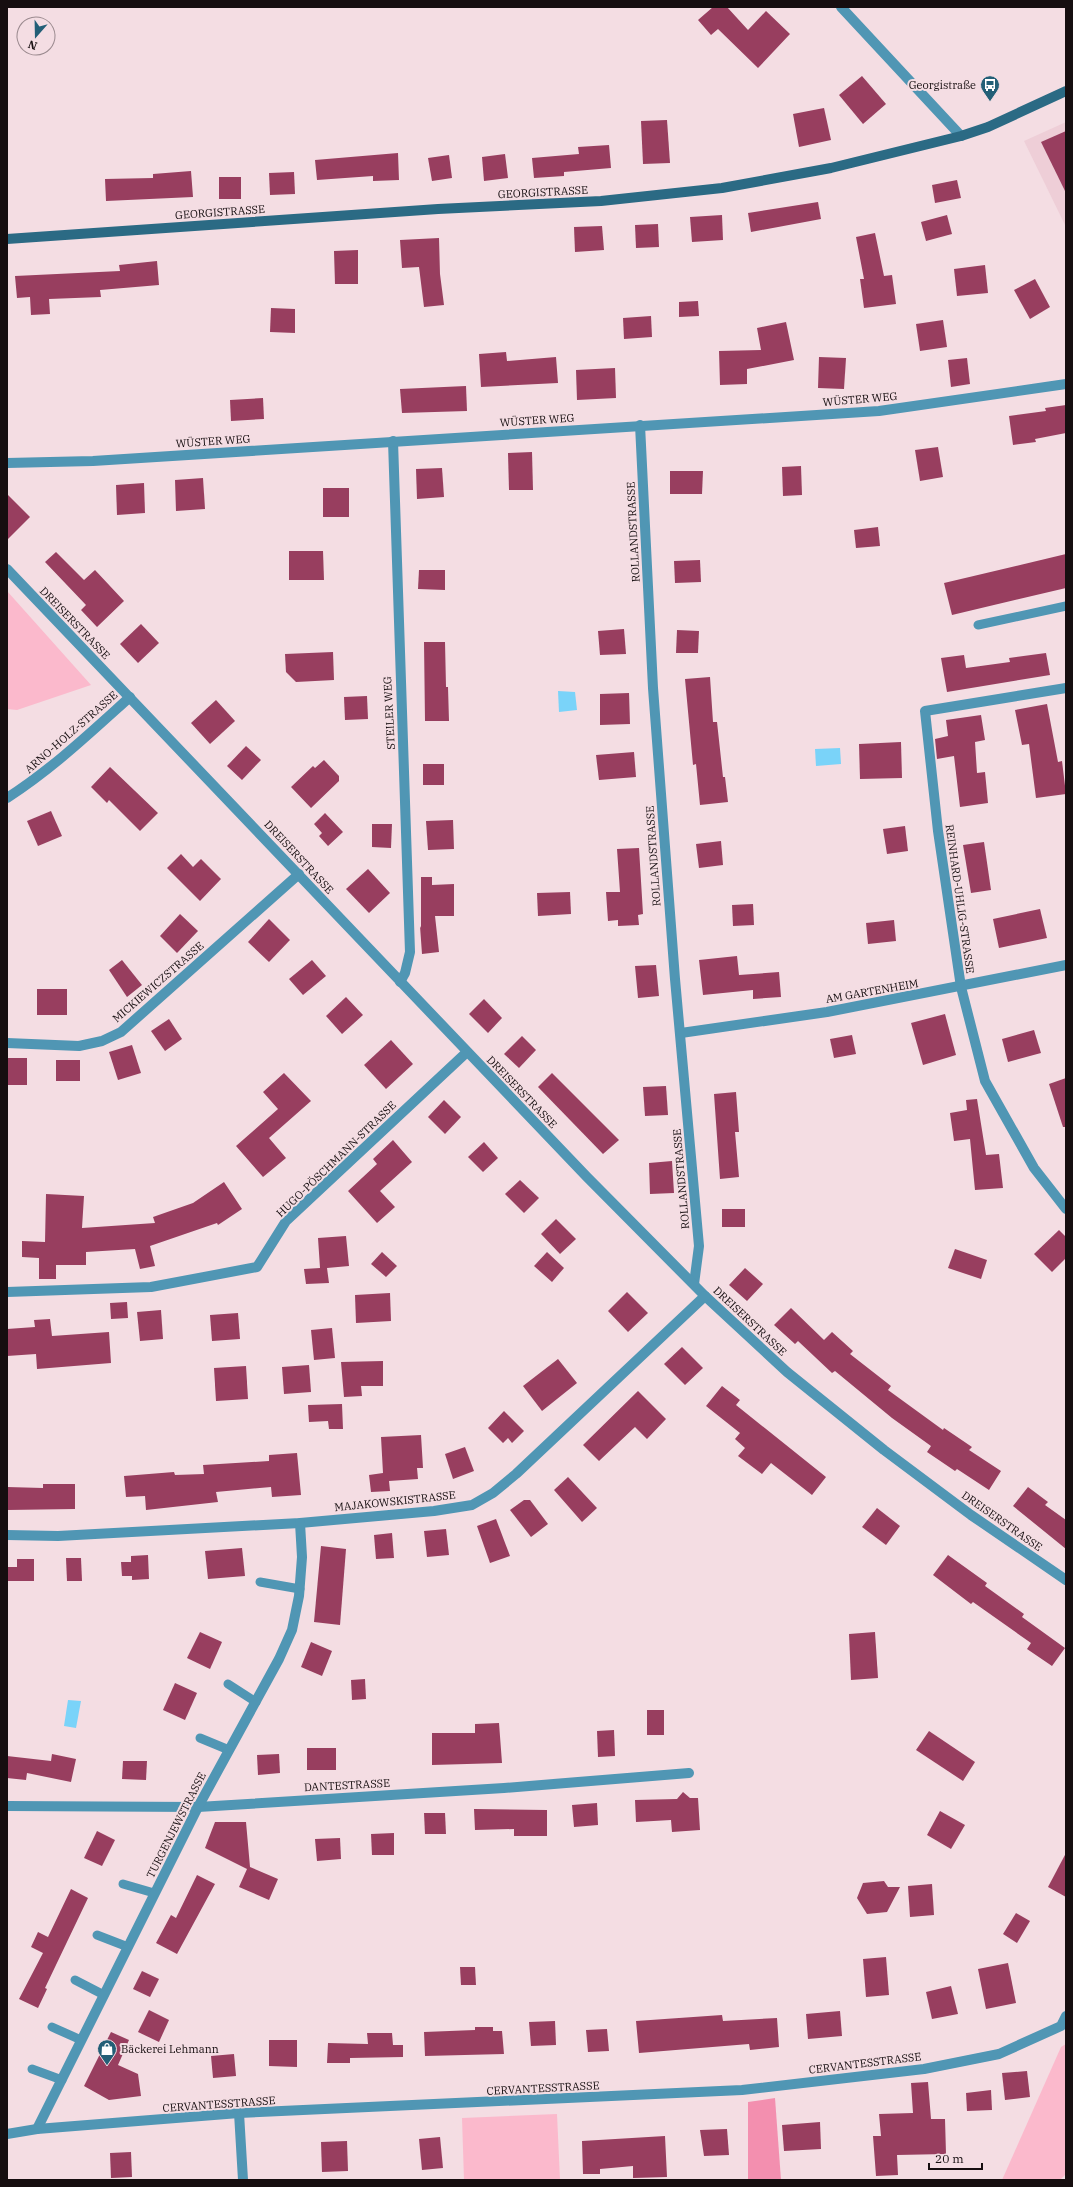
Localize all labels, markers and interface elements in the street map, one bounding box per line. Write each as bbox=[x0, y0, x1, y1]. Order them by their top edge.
north arrow bbox=[16, 16, 56, 56]
text: N bbox=[26, 37, 39, 53]
bus stop icon: Georgistraße bbox=[979, 74, 1001, 102]
place label: Georgistraße bbox=[909, 78, 976, 92]
street label: GEORGISTRASSE bbox=[498, 183, 588, 201]
street label: GEORGISTRASSE bbox=[174, 202, 266, 222]
street label: WÜSTER WEG bbox=[822, 389, 898, 409]
street label: WÜSTER WEG bbox=[499, 410, 575, 430]
street label: WÜSTER WEG bbox=[175, 431, 251, 451]
street label: ROLLANDSTRASSE bbox=[623, 481, 643, 583]
street label: DREISERSTRASSE bbox=[37, 584, 113, 662]
street label: STEILER WEG bbox=[380, 676, 398, 750]
street label: ARNO-HOLZ-STRASSE bbox=[22, 688, 120, 776]
street label: ROLLANDSTRASSE bbox=[643, 805, 663, 907]
street label: DREISERSTRASSE bbox=[261, 817, 337, 897]
street label: REINHARD-UHLIG-STRASSE bbox=[943, 823, 977, 975]
street label: MICKIEWICZSTRASSE bbox=[110, 939, 206, 1025]
street label: AM GARTENHEIM bbox=[824, 976, 920, 1006]
street label: DREISERSTRASSE bbox=[484, 1053, 560, 1131]
street label: HUGO-PÖSCHMANN-STRASSE bbox=[273, 1098, 399, 1220]
street label: ROLLANDSTRASSE bbox=[670, 1128, 692, 1230]
street label: DREISERSTRASSE bbox=[710, 1283, 790, 1359]
street label: MAJAKOWSKISTRASSE bbox=[334, 1488, 456, 1514]
street label: DREISERSTRASSE bbox=[959, 1488, 1045, 1554]
street label: TURGENJEWSTRASSE bbox=[143, 1770, 209, 1880]
street label: DANTESTRASSE bbox=[304, 1776, 390, 1794]
shop icon: Bäckerei Lehmann bbox=[96, 2038, 118, 2066]
place label: Bäckerei Lehmann bbox=[121, 2042, 219, 2056]
street label: CERVANTESSTRASSE bbox=[808, 2049, 922, 2077]
street label: CERVANTESSTRASSE bbox=[486, 2078, 600, 2098]
street label: CERVANTESSTRASSE bbox=[162, 2093, 276, 2115]
scale bar bbox=[929, 2145, 982, 2171]
text: 20 m bbox=[935, 2151, 964, 2166]

